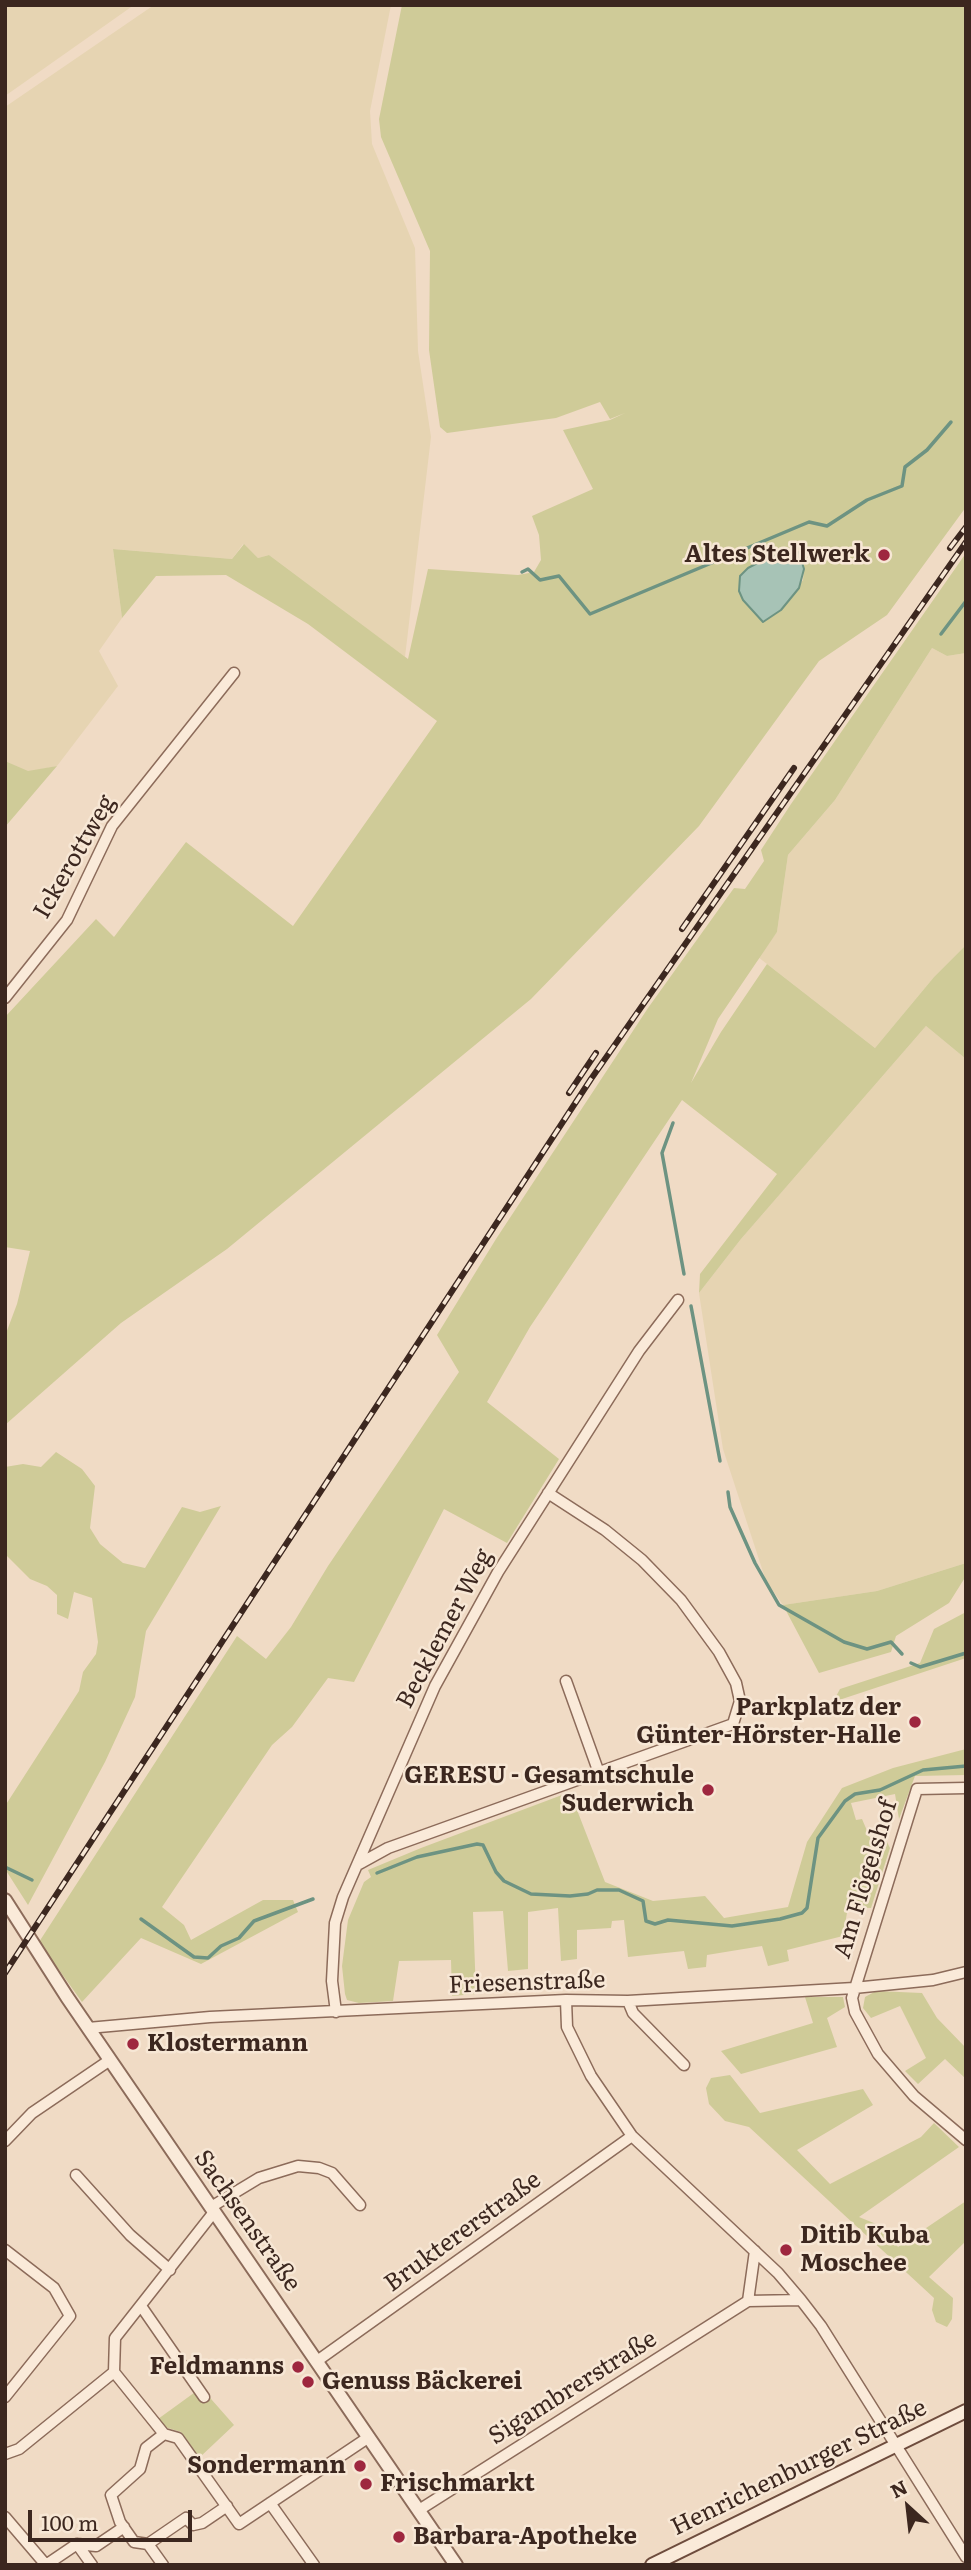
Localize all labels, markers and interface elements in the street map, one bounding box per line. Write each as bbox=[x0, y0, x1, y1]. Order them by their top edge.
place label: Altes Stellwerk bbox=[685, 541, 870, 569]
marker: Altes Stellwerk bbox=[876, 547, 892, 563]
street label: Ickerottweg bbox=[28, 790, 122, 924]
street label: Becklemer Weg bbox=[391, 1544, 499, 1714]
place label: Parkplatz der Günter-Hörster-Halle bbox=[636, 1694, 901, 1750]
marker: Parkplatz der Günter-Hörster-Halle bbox=[907, 1714, 923, 1730]
place label: GERESU - Gesamtschule Suderwich bbox=[404, 1762, 694, 1818]
marker: GERESU - Gesamtschule Suderwich bbox=[700, 1782, 716, 1798]
street label: Am Flögelshof bbox=[828, 1796, 904, 1962]
street label: Friesenstraße bbox=[448, 1966, 606, 2000]
place label: Klostermann bbox=[147, 2030, 308, 2058]
marker: Klostermann bbox=[125, 2036, 141, 2052]
street label: Sachsenstraße bbox=[188, 2145, 306, 2297]
street label: Bruktererstraße bbox=[379, 2166, 547, 2298]
place label: Ditib Kuba Moschee bbox=[800, 2222, 929, 2278]
marker: Ditib Kuba Moschee bbox=[778, 2242, 794, 2258]
street label: Sigambrerstraße bbox=[484, 2325, 662, 2451]
place label: Feldmanns bbox=[150, 2353, 284, 2381]
marker: Feldmanns bbox=[290, 2359, 306, 2375]
place label: Genuss Bäckerei bbox=[322, 2368, 522, 2396]
marker: Genuss Bäckerei bbox=[300, 2374, 316, 2390]
street label: Henrichenburger Straße bbox=[667, 2394, 931, 2542]
place label: Sondermann bbox=[187, 2452, 346, 2480]
marker: Sondermann bbox=[352, 2458, 368, 2474]
place label: Frischmarkt bbox=[380, 2470, 535, 2498]
north arrow bbox=[873, 2472, 943, 2542]
text: N bbox=[885, 2472, 912, 2504]
marker: Frischmarkt bbox=[358, 2476, 374, 2492]
scale bar bbox=[32, 2496, 196, 2540]
text: 100 m bbox=[41, 2506, 98, 2537]
place label: Barbara-Apotheke bbox=[413, 2523, 637, 2551]
marker: Barbara-Apotheke bbox=[391, 2529, 407, 2545]

